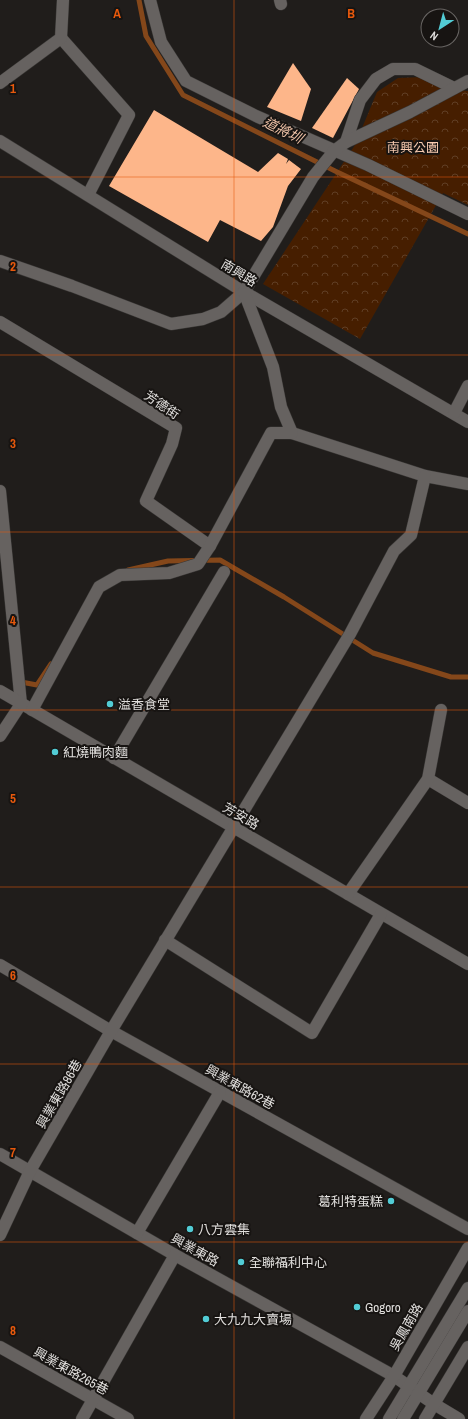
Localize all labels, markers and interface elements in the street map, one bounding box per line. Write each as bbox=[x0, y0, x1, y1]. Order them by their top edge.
text: A bbox=[113, 5, 121, 22]
text: B bbox=[347, 5, 355, 22]
north arrow bbox=[420, 8, 460, 48]
text: N bbox=[427, 29, 441, 44]
text: 1 bbox=[10, 80, 16, 97]
water label: 道將圳 bbox=[260, 113, 308, 148]
park label: 南興公園 bbox=[387, 139, 439, 156]
street label: 南興路 bbox=[218, 256, 260, 290]
text: 2 bbox=[10, 258, 16, 275]
street label: 芳德街 bbox=[141, 387, 183, 423]
text: 3 bbox=[10, 435, 16, 452]
text: 4 bbox=[10, 612, 16, 629]
place label: 溢香食堂 bbox=[118, 696, 170, 713]
marker: 溢香食堂 bbox=[105, 699, 115, 709]
place label: 紅燒鴨肉麵 bbox=[63, 744, 128, 761]
marker: 紅燒鴨肉麵 bbox=[50, 747, 60, 757]
text: 5 bbox=[10, 790, 16, 807]
street label: 芳安路 bbox=[220, 799, 262, 833]
text: 6 bbox=[10, 967, 16, 984]
street label: 興業東路86巷 bbox=[32, 1056, 86, 1132]
street label: 興業東路62巷 bbox=[202, 1061, 278, 1113]
text: 7 bbox=[10, 1144, 16, 1161]
place label: 葛利特蛋糕 bbox=[318, 1193, 383, 1210]
marker: 葛利特蛋糕 bbox=[386, 1196, 396, 1206]
place label: 八方雲集 bbox=[198, 1221, 250, 1238]
marker: 八方雲集 bbox=[185, 1224, 195, 1234]
street label: 興業東路 bbox=[168, 1230, 222, 1270]
place label: 全聯福利中心 bbox=[249, 1254, 327, 1271]
marker: 全聯福利中心 bbox=[236, 1257, 246, 1267]
place label: Gogoro bbox=[365, 1299, 401, 1316]
street label: 吳鳳南路 bbox=[386, 1300, 426, 1354]
marker: Gogoro bbox=[352, 1302, 362, 1312]
place label: 大九九大賣場 bbox=[214, 1311, 292, 1328]
marker: 大九九大賣場 bbox=[201, 1314, 211, 1324]
text: 8 bbox=[10, 1322, 16, 1339]
street label: 興業東路265巷 bbox=[31, 1343, 111, 1399]

